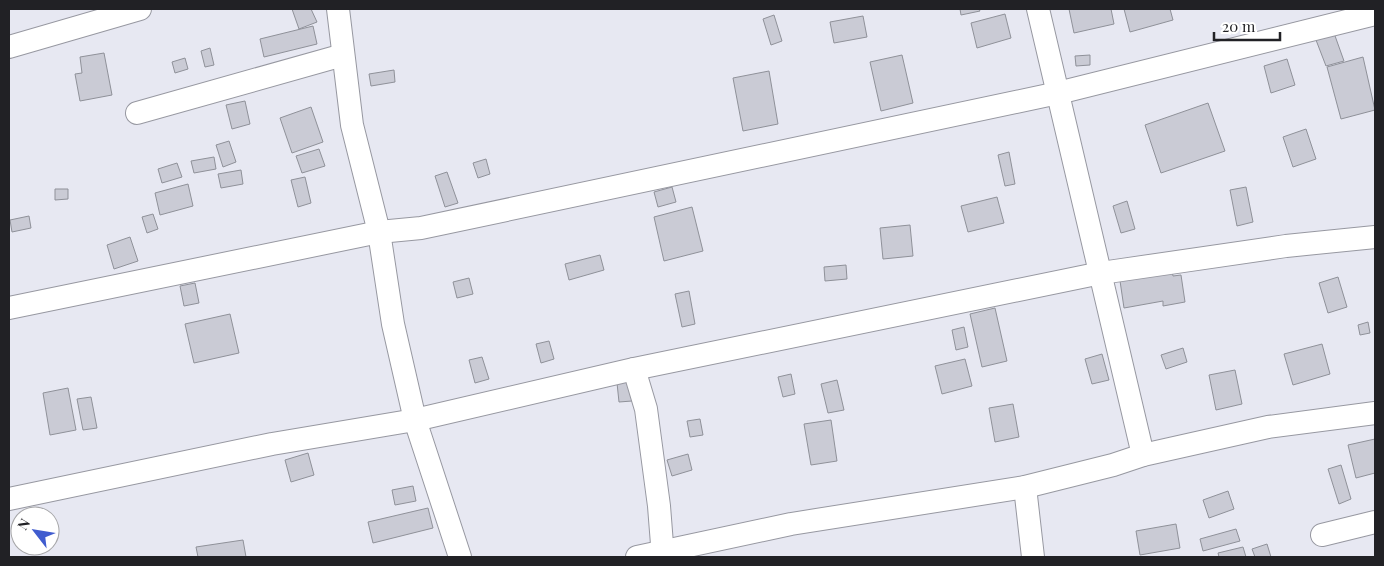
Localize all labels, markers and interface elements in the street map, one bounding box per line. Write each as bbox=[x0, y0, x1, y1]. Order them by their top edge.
scale bar bbox=[1214, 10, 1280, 42]
text: 20 m bbox=[1222, 16, 1256, 36]
north arrow bbox=[10, 506, 60, 556]
text: N bbox=[13, 515, 34, 533]

